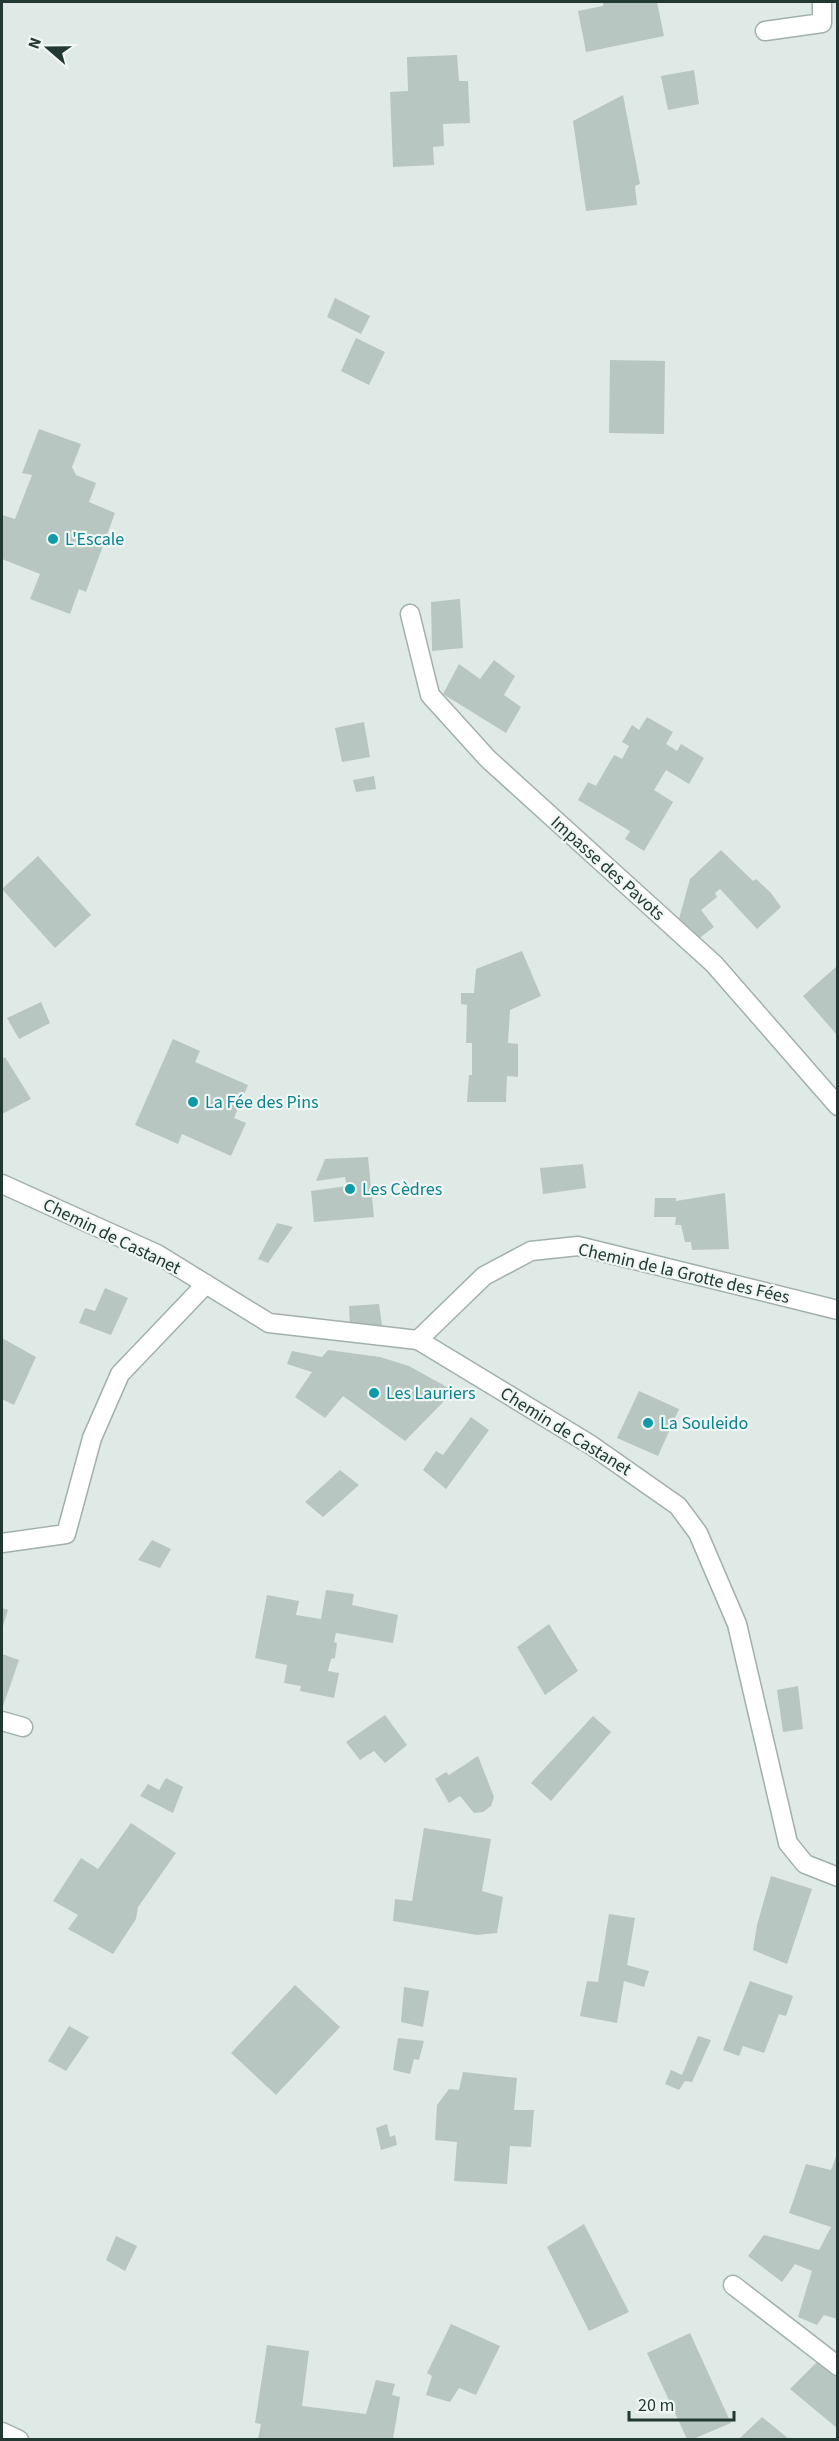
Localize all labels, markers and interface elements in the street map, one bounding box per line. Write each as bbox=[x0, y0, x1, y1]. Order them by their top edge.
north arrow bbox=[18, 18, 78, 78]
text: N bbox=[23, 34, 47, 52]
place label: L'Escale bbox=[65, 527, 124, 552]
marker: L'Escale bbox=[46, 532, 60, 546]
street label: Impasse des Pavots bbox=[545, 810, 670, 926]
place label: La Fée des Pins bbox=[205, 1090, 319, 1115]
marker: La Fée des Pins bbox=[186, 1095, 200, 1109]
place label: Les Cèdres bbox=[362, 1177, 442, 1202]
marker: Les Cèdres bbox=[343, 1182, 357, 1196]
street label: Chemin de Castanet bbox=[39, 1192, 185, 1281]
street label: Chemin de la Grotte des Fées bbox=[576, 1237, 792, 1310]
place label: Les Lauriers bbox=[386, 1381, 476, 1406]
street label: Chemin de Castanet bbox=[495, 1381, 636, 1482]
marker: Les Lauriers bbox=[367, 1386, 381, 1400]
place label: La Souleido bbox=[660, 1411, 748, 1436]
marker: La Souleido bbox=[641, 1416, 655, 1430]
scale bar bbox=[629, 2384, 734, 2422]
text: 20 m bbox=[638, 2393, 674, 2418]

